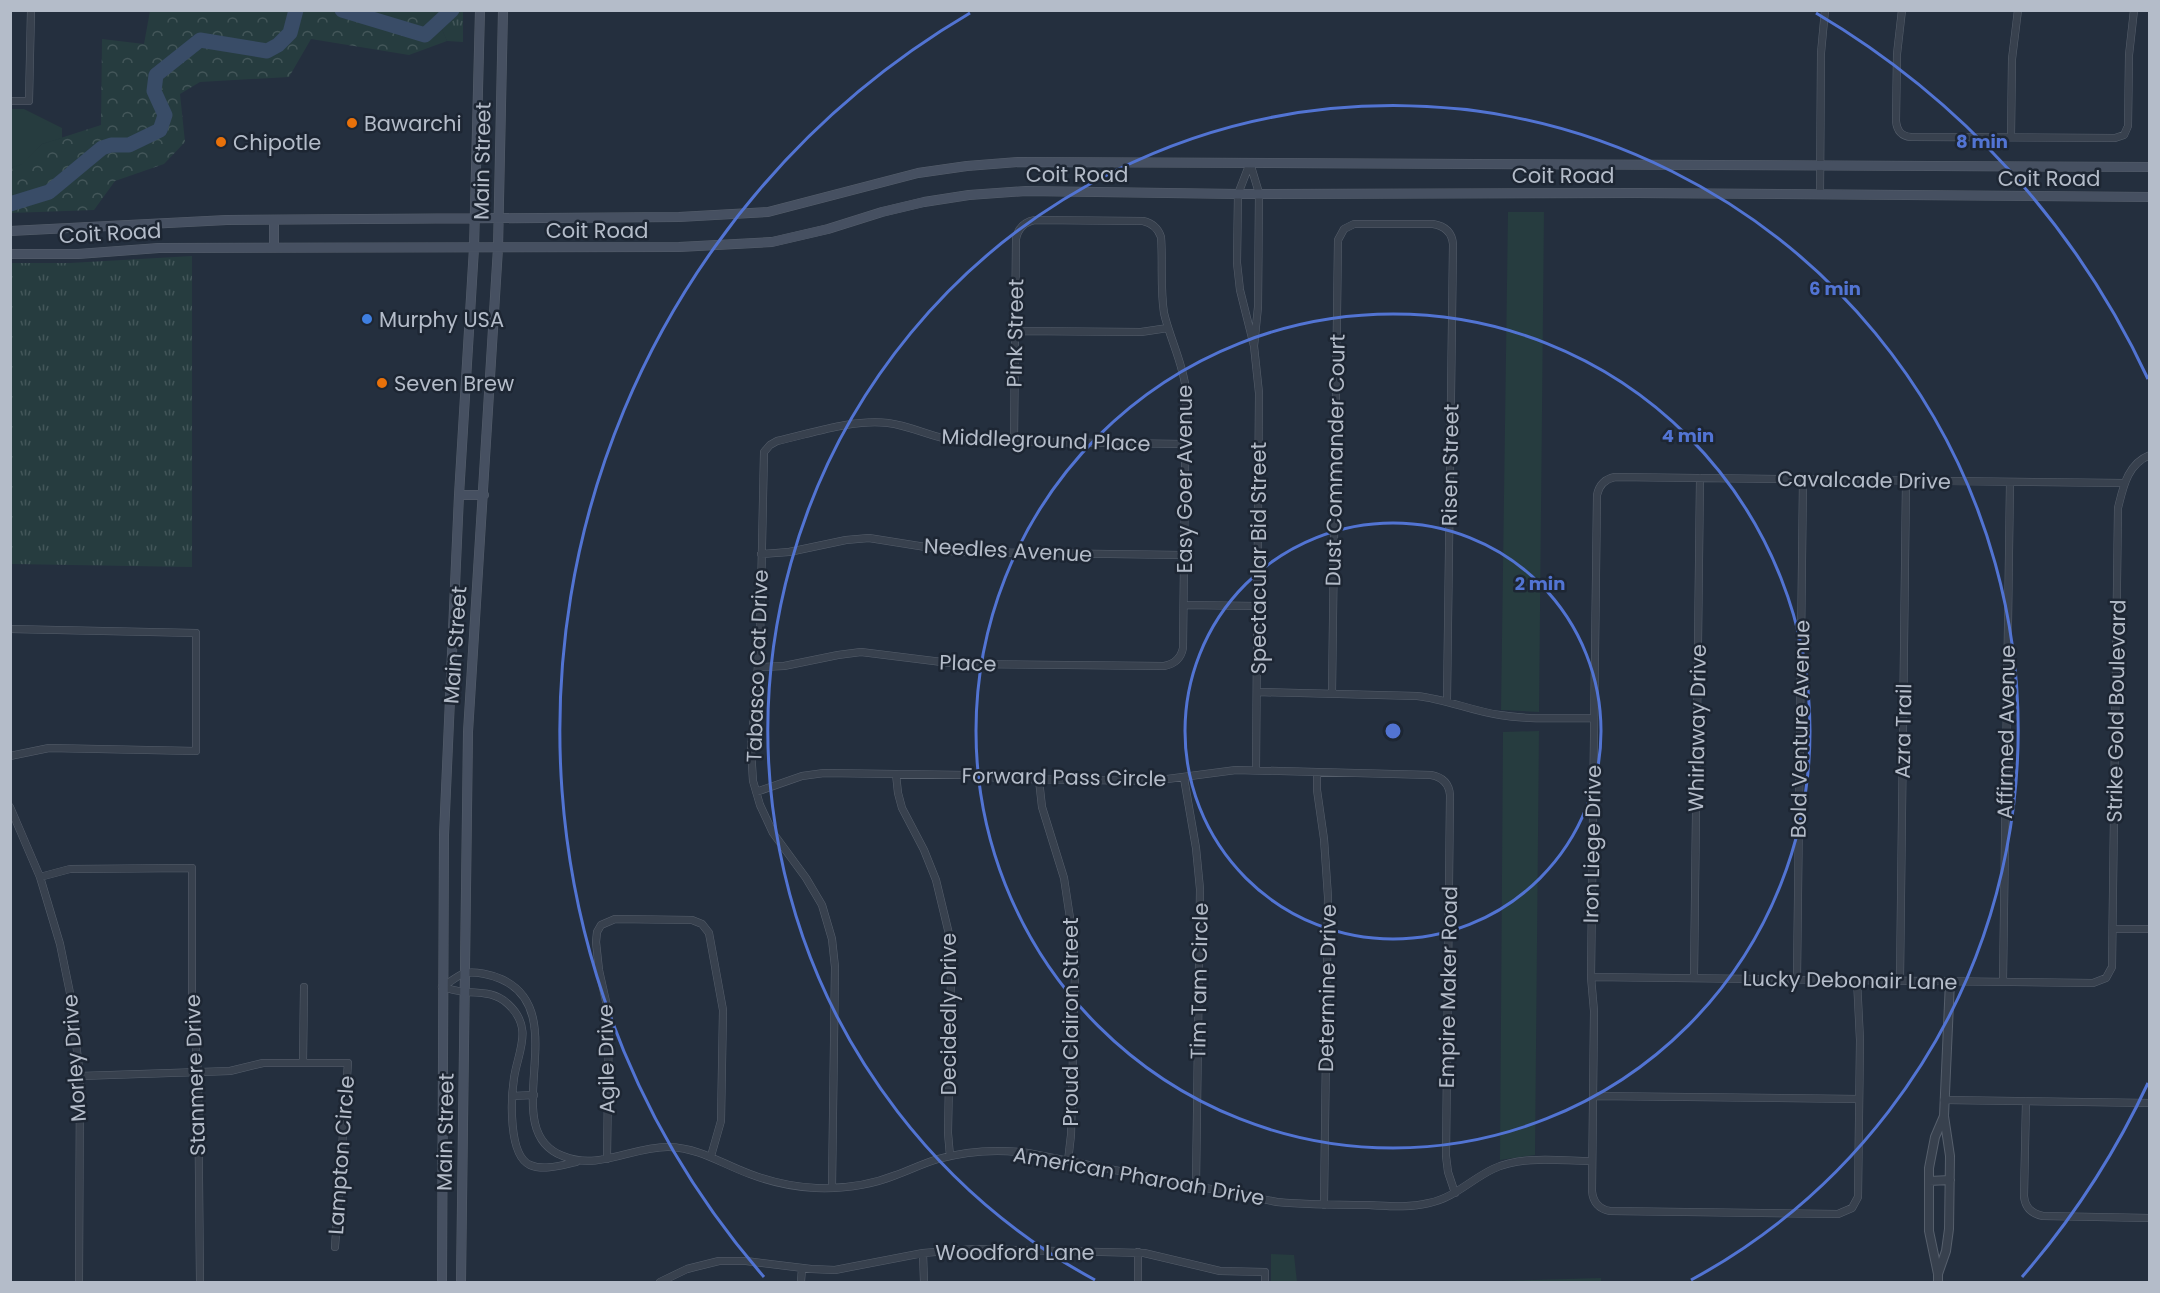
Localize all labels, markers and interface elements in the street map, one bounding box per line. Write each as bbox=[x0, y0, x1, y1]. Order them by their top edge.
street label: Main Street bbox=[466, 102, 498, 220]
place label: Bawarchi bbox=[364, 109, 462, 138]
marker: Bawarchi bbox=[345, 116, 359, 130]
place label: Chipotle bbox=[233, 128, 321, 157]
text: 8 min bbox=[1956, 129, 2008, 154]
marker: Chipotle bbox=[214, 135, 228, 149]
street label: Coit Road bbox=[1026, 160, 1128, 189]
street label: Coit Road bbox=[1512, 161, 1614, 190]
street label: Coit Road bbox=[1998, 164, 2100, 193]
street label: Coit Road bbox=[58, 216, 162, 250]
street label: Coit Road bbox=[546, 216, 648, 245]
text: 6 min bbox=[1809, 276, 1861, 301]
street label: Pink Street bbox=[1000, 278, 1030, 388]
place label: Murphy USA bbox=[379, 305, 504, 334]
marker: Murphy USA bbox=[360, 312, 374, 326]
street label: Dust Commander Court bbox=[1318, 334, 1352, 586]
place label: Seven Brew bbox=[394, 369, 514, 398]
marker: Seven Brew bbox=[375, 376, 389, 390]
street label: Easy Goer Avenue bbox=[1170, 385, 1199, 573]
street label: Risen Street bbox=[1434, 404, 1466, 526]
street label: Middleground Place bbox=[941, 422, 1151, 458]
text: 4 min bbox=[1662, 423, 1714, 448]
street label: Spectacular Bid Street bbox=[1244, 442, 1273, 674]
street label: Cavalcade Drive bbox=[1777, 464, 1951, 496]
street label: Needles Avenue bbox=[923, 531, 1093, 569]
street label: Tabasco Cat Drive bbox=[739, 569, 775, 763]
text: 2 min bbox=[1515, 571, 1565, 596]
street label: Main Street bbox=[436, 585, 474, 705]
street label: Strike Gold Boulevard bbox=[2100, 599, 2132, 823]
street label: Bold Venture Avenue bbox=[1784, 620, 1816, 838]
street label: Whirlaway Drive bbox=[1681, 644, 1713, 812]
street label: Affirmed Avenue bbox=[1990, 645, 2022, 819]
street label: Place bbox=[939, 648, 997, 678]
street label: Azra Trail bbox=[1888, 683, 1918, 779]
centre of rings bbox=[1383, 721, 1403, 741]
street label: Forward Pass Circle bbox=[961, 761, 1167, 793]
street label: Iron Liege Drive bbox=[1576, 765, 1608, 923]
street label: Empire Maker Road bbox=[1432, 886, 1464, 1088]
street label: Tim Tam Circle bbox=[1183, 902, 1215, 1060]
street label: Determine Drive bbox=[1311, 904, 1343, 1072]
street label: Proud Clairon Street bbox=[1056, 917, 1085, 1127]
street label: Decidedly Drive bbox=[934, 933, 963, 1095]
street label: Lucky Debonair Lane bbox=[1742, 964, 1958, 996]
street label: Morley Drive bbox=[55, 993, 93, 1123]
street label: Stanmere Drive bbox=[178, 994, 212, 1156]
street label: Agile Drive bbox=[591, 1004, 621, 1114]
street label: Main Street bbox=[429, 1073, 461, 1191]
street label: Lampton Circle bbox=[321, 1074, 361, 1236]
street label: American Pharoah Drive bbox=[1011, 1140, 1267, 1212]
street label: Woodford Lane bbox=[935, 1238, 1095, 1267]

